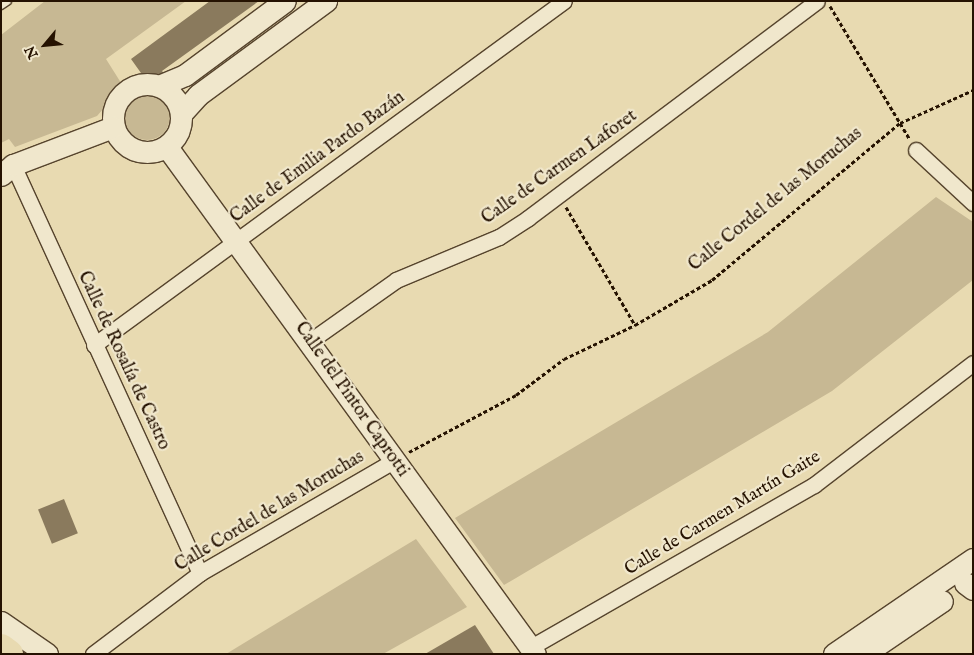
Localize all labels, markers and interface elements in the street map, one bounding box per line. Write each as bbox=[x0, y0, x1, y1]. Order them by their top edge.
north arrow bbox=[20, 20, 70, 70]
text: N bbox=[21, 42, 43, 62]
street label: Calle de Emilia Pardo Bazán bbox=[227, 87, 409, 229]
street label: Calle de Carmen Laforet bbox=[478, 106, 642, 230]
street label: Calle Cordel de las Moruchas bbox=[685, 123, 867, 277]
street label: Calle de Rosalía de Castro bbox=[72, 268, 174, 454]
street label: Calle del Pintor Caprotti bbox=[289, 318, 413, 482]
street label: Calle Cordel de las Moruchas bbox=[171, 447, 369, 577]
street label: Calle de Carmen Martín Gaite bbox=[621, 447, 825, 581]

